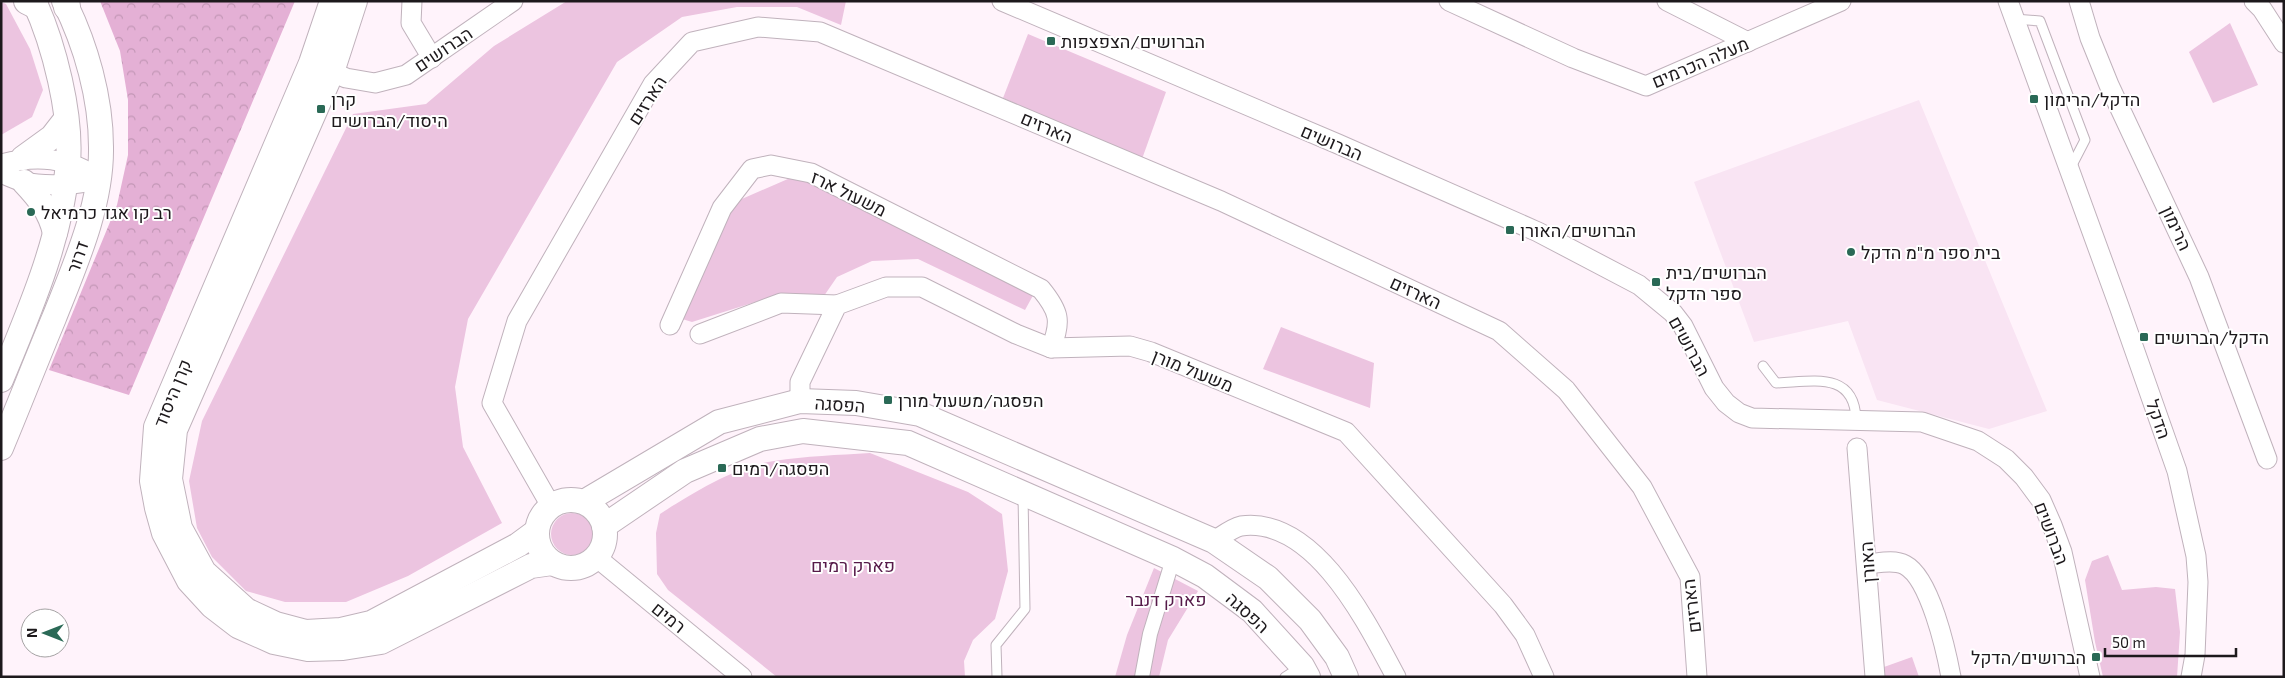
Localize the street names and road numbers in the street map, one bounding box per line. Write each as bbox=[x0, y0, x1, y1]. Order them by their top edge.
street label: הברושים bbox=[410, 22, 476, 76]
street label: מעלה הכרמים bbox=[1648, 32, 1752, 92]
street label: הארזים bbox=[623, 71, 671, 129]
street label: הארזים bbox=[1018, 106, 1076, 148]
street label: הברושים bbox=[1298, 119, 1366, 165]
street label: משעול ארז bbox=[808, 165, 890, 221]
street label: הרימון bbox=[2157, 202, 2197, 254]
street label: דרור bbox=[61, 238, 93, 276]
street label: הארזים bbox=[1387, 271, 1445, 313]
street label: הברושים bbox=[1665, 312, 1715, 380]
street label: משעול מורן bbox=[1149, 344, 1237, 396]
street label: קרן היסוד bbox=[148, 356, 196, 430]
street label: הפסגה bbox=[814, 391, 866, 417]
street label: הדקל bbox=[2142, 396, 2176, 442]
street label: הברושים bbox=[2030, 499, 2074, 567]
street label: האורן bbox=[1855, 541, 1879, 583]
street label: הארזים bbox=[1677, 578, 1705, 634]
street label: הפסגה bbox=[1222, 587, 1274, 637]
street label: רמים bbox=[648, 597, 690, 637]

